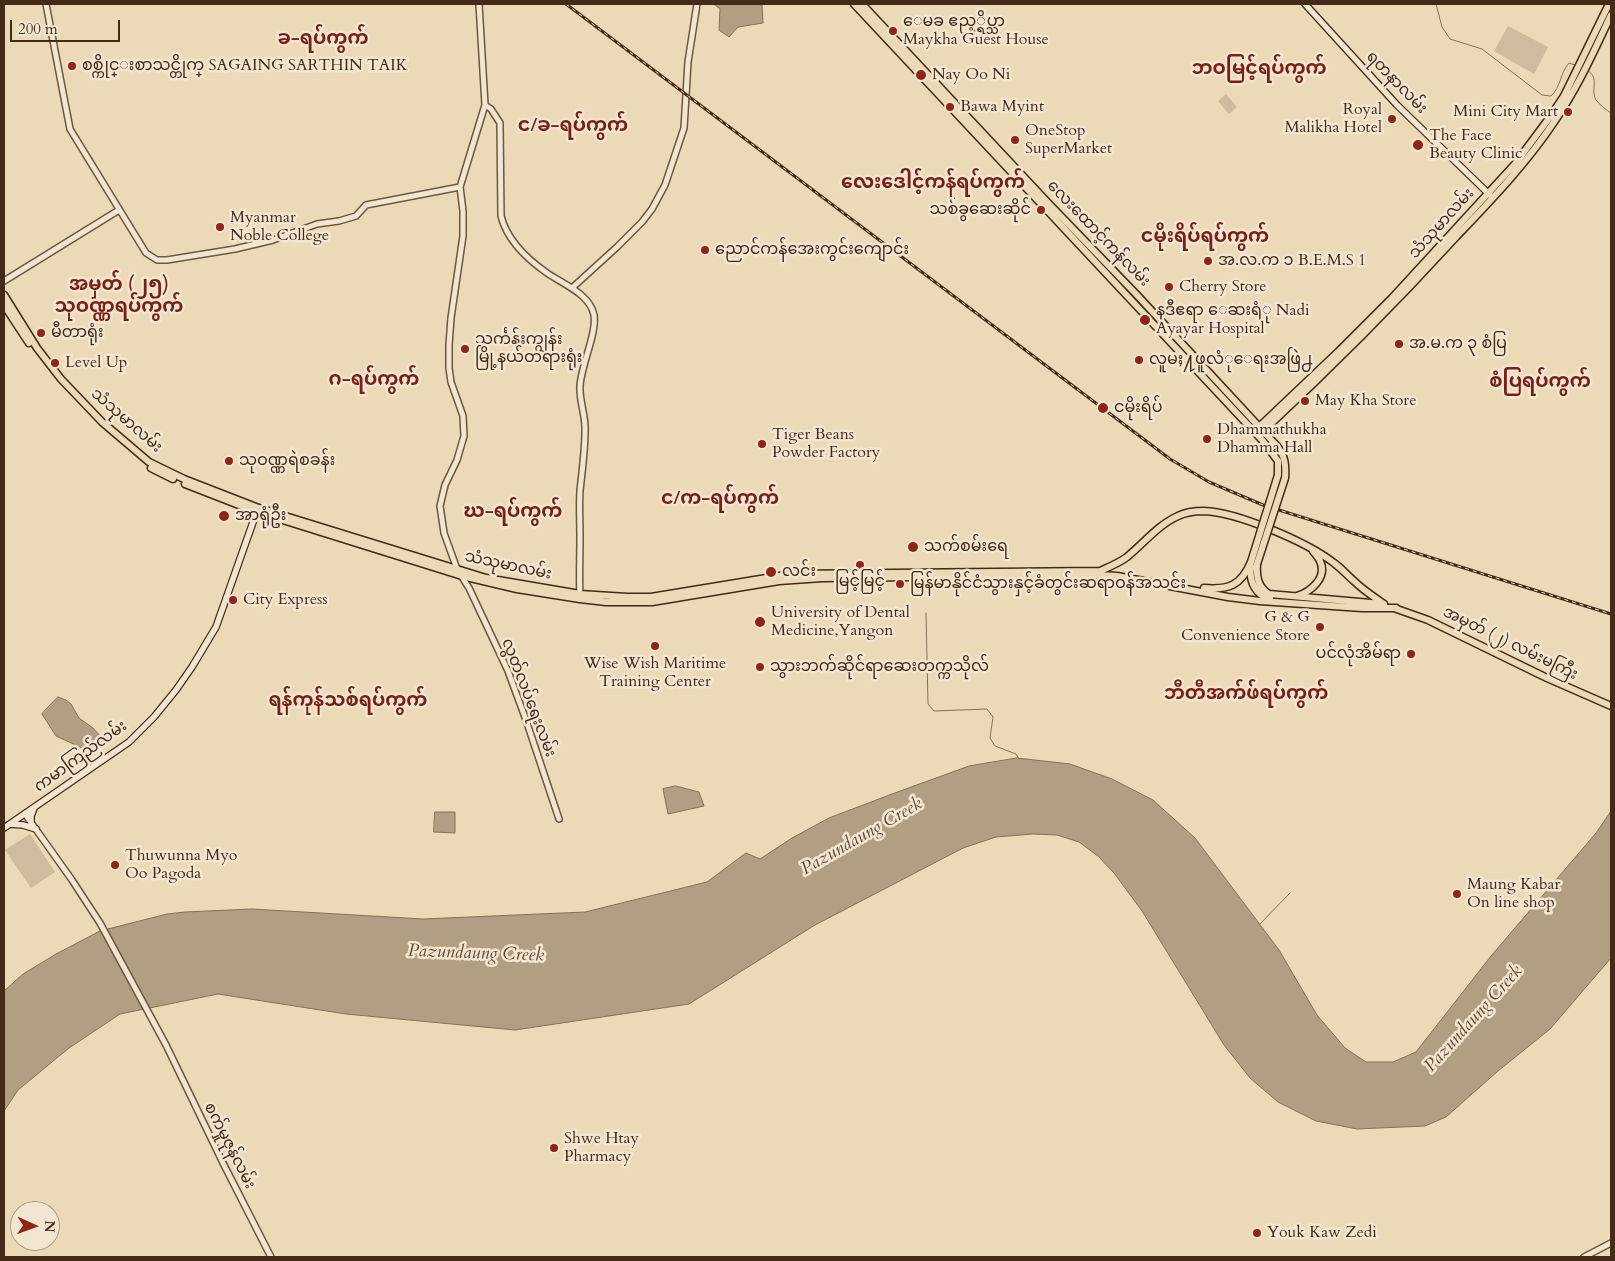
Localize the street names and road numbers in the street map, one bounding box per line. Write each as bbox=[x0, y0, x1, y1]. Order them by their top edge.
street label: ရတနာလမ်း bbox=[1361, 48, 1431, 118]
street label: လေးထောင့်ကန်လမ်း bbox=[1042, 177, 1154, 291]
street label: သံသုမာလမ်း bbox=[1405, 185, 1479, 263]
street label: သံသုမာလမ်း bbox=[86, 385, 166, 457]
street label: သံသုမာလမ်း bbox=[463, 547, 553, 585]
street label: အမှတ် (၂) လမ်းမကြီး bbox=[1439, 603, 1581, 685]
street label: လွတ်လပ်ရေးလမ်း bbox=[497, 636, 559, 760]
street label: ကမာကြည်လမ်း bbox=[31, 717, 131, 797]
street label: စက်မှုဇုန်လမ်း bbox=[199, 1100, 259, 1192]

